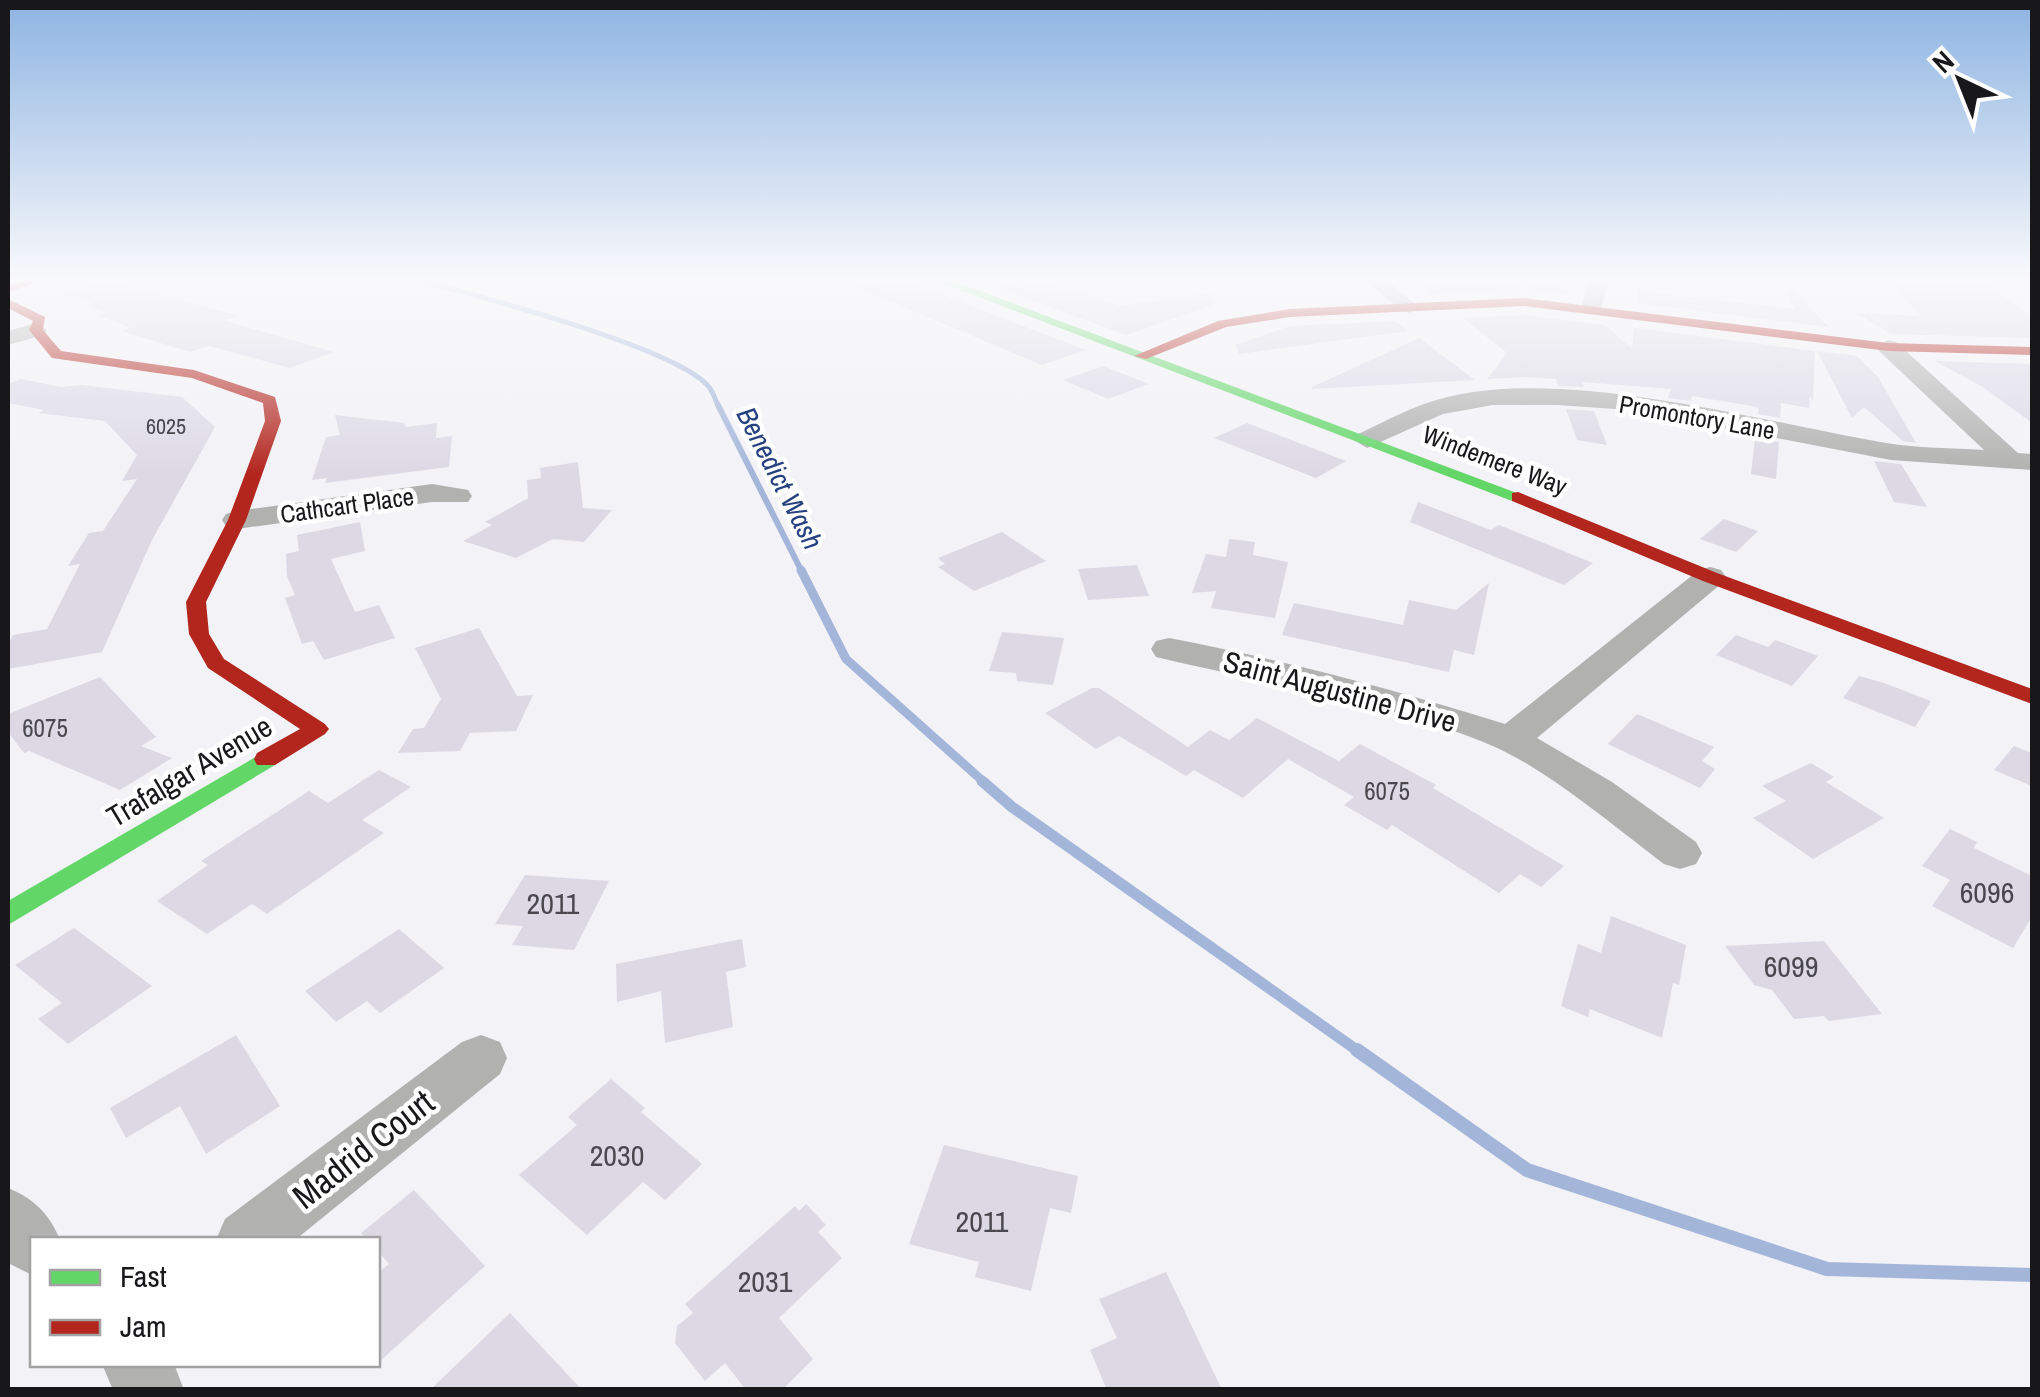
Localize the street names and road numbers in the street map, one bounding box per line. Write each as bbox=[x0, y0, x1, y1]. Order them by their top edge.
street label: Promontory Lane bbox=[1617, 387, 1777, 447]
street label: Windemere Way bbox=[1418, 417, 1573, 503]
street label: Cathcart Place bbox=[278, 479, 416, 531]
street label: Saint Augustine Drive bbox=[1219, 641, 1461, 741]
street label: Trafalgar Avenue bbox=[99, 706, 279, 836]
street label: Madrid Court bbox=[283, 1079, 443, 1219]

